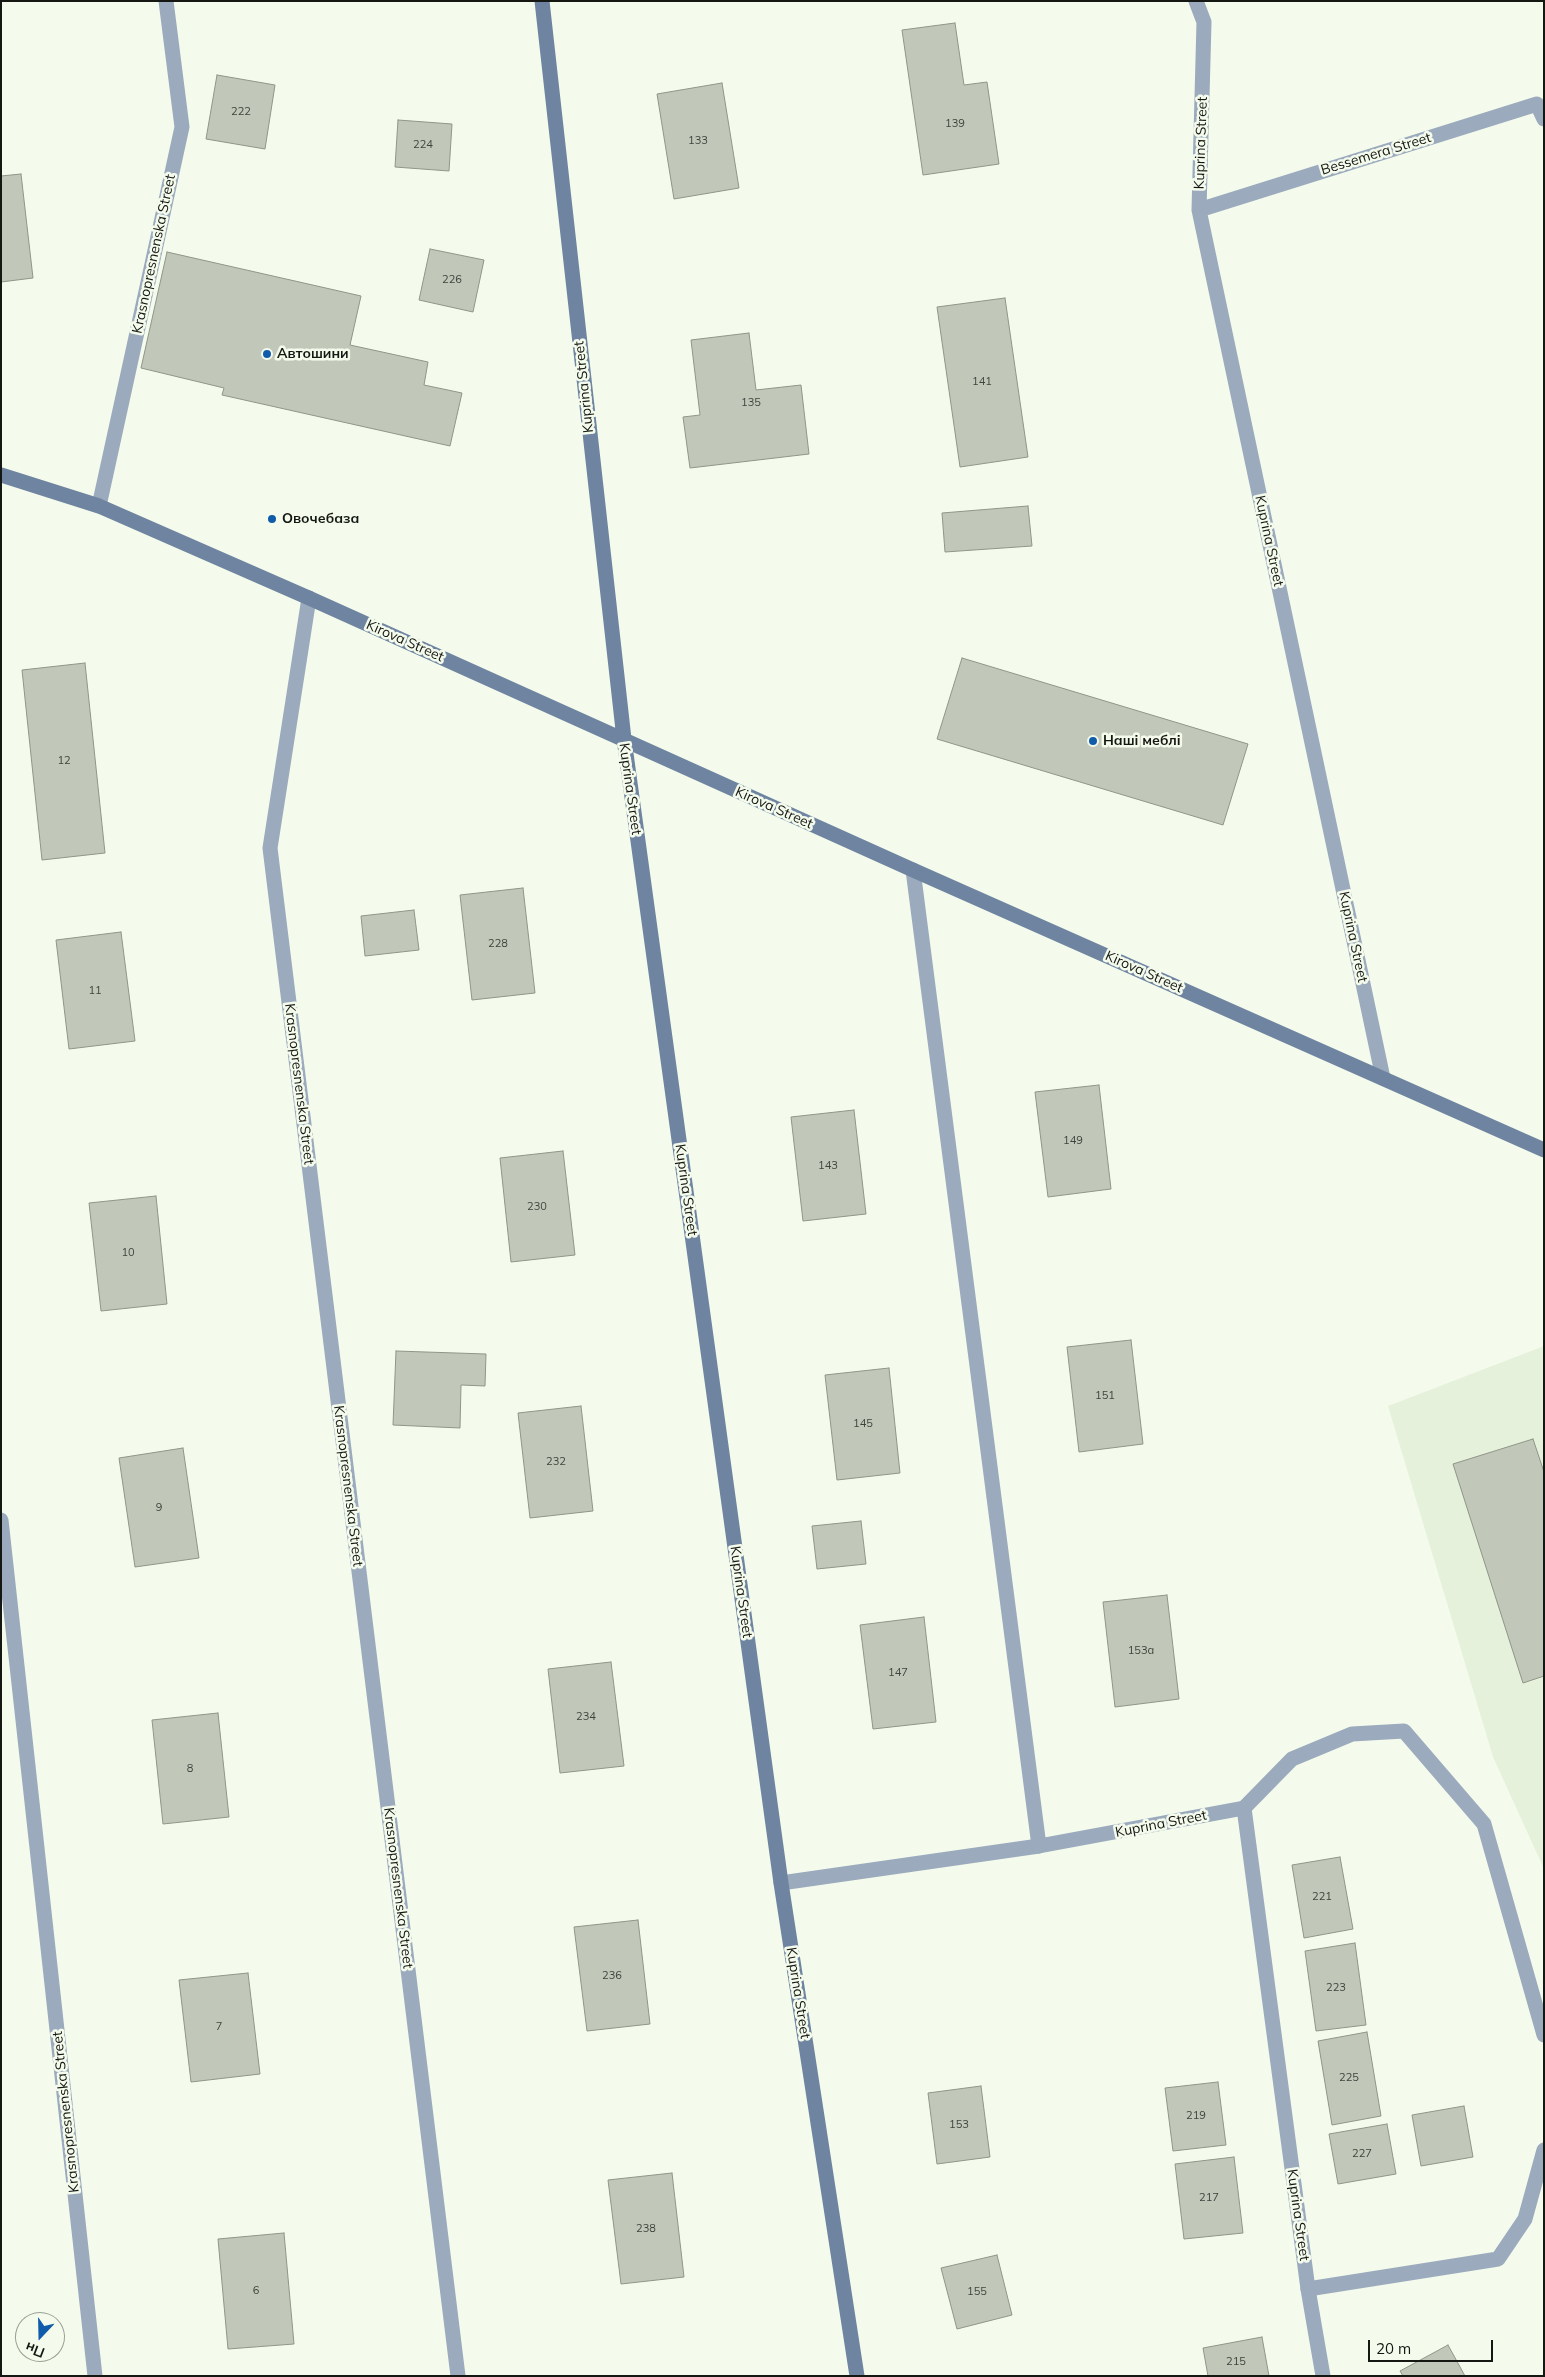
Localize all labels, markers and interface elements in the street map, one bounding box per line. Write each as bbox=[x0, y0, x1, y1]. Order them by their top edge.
street label: Kuprina Street bbox=[1191, 96, 1211, 190]
house number: 222 bbox=[231, 105, 251, 119]
house number: 139 bbox=[945, 117, 965, 131]
street label: Bessemera Street bbox=[1319, 129, 1433, 179]
house number: 133 bbox=[688, 134, 708, 148]
house number: 224 bbox=[413, 138, 433, 152]
street label: Krasnopresnenska Street bbox=[129, 173, 179, 335]
house number: 226 bbox=[442, 273, 462, 287]
street label: Kuprina Street bbox=[571, 340, 597, 434]
place label: Автошини bbox=[277, 346, 349, 362]
marker: Автошини bbox=[261, 348, 273, 360]
house number: 141 bbox=[972, 375, 992, 389]
house number: 135 bbox=[741, 396, 761, 410]
street label: Kuprina Street bbox=[1251, 494, 1287, 588]
place label: Овочебаза bbox=[282, 511, 359, 527]
marker: Овочебаза bbox=[266, 513, 278, 525]
street label: Kirova Street bbox=[364, 616, 446, 666]
place label: Наші меблі bbox=[1103, 733, 1181, 749]
marker: Наші меблі bbox=[1087, 735, 1099, 747]
street label: Kuprina Street bbox=[615, 742, 645, 836]
house number: 12 bbox=[57, 754, 71, 768]
street label: Kirova Street bbox=[733, 783, 815, 833]
street label: Kuprina Street bbox=[1335, 890, 1371, 984]
house number: 228 bbox=[488, 937, 508, 951]
street label: Kirova Street bbox=[1103, 947, 1185, 997]
house number: 11 bbox=[88, 984, 102, 998]
street label: Krasnopresnenska Street bbox=[281, 1002, 317, 1166]
house number: 149 bbox=[1063, 1134, 1083, 1148]
street label: Kuprina Street bbox=[671, 1143, 701, 1237]
house number: 143 bbox=[818, 1159, 838, 1173]
house number: 230 bbox=[527, 1200, 547, 1214]
house number: 10 bbox=[121, 1246, 135, 1260]
house number: 151 bbox=[1095, 1389, 1115, 1403]
street label: Krasnopresnenska Street bbox=[330, 1404, 366, 1568]
house number: 145 bbox=[853, 1417, 873, 1431]
house number: 232 bbox=[546, 1455, 566, 1469]
house number: 9 bbox=[156, 1501, 162, 1515]
street label: Kuprina Street bbox=[726, 1545, 756, 1639]
house number: 153а bbox=[1128, 1644, 1154, 1658]
house number: 147 bbox=[888, 1666, 908, 1680]
house number: 234 bbox=[576, 1710, 596, 1724]
house number: 8 bbox=[187, 1762, 193, 1776]
street label: Krasnopresnenska Street bbox=[380, 1806, 416, 1970]
street label: Kuprina Street bbox=[1114, 1807, 1208, 1841]
house number: 221 bbox=[1312, 1890, 1332, 1904]
street label: Kuprina Street bbox=[782, 1946, 814, 2040]
house number: 236 bbox=[602, 1969, 622, 1983]
house number: 223 bbox=[1326, 1981, 1346, 1995]
house number: 7 bbox=[216, 2020, 222, 2034]
street label: Krasnopresnenska Street bbox=[49, 2030, 83, 2194]
house number: 225 bbox=[1339, 2071, 1359, 2085]
house number: 219 bbox=[1186, 2109, 1206, 2123]
house number: 153 bbox=[949, 2118, 969, 2132]
house number: 227 bbox=[1352, 2147, 1372, 2161]
street label: Kuprina Street bbox=[1283, 2168, 1313, 2262]
house number: 217 bbox=[1199, 2191, 1219, 2205]
house number: 238 bbox=[636, 2222, 656, 2236]
house number: 6 bbox=[253, 2284, 259, 2298]
house number: 155 bbox=[967, 2285, 987, 2299]
north arrow bbox=[15, 2312, 65, 2362]
scale bar bbox=[1370, 2330, 1495, 2362]
text: Пн bbox=[23, 2338, 47, 2362]
text: 20 m bbox=[1376, 2339, 1411, 2358]
house number: 215 bbox=[1226, 2355, 1246, 2369]

